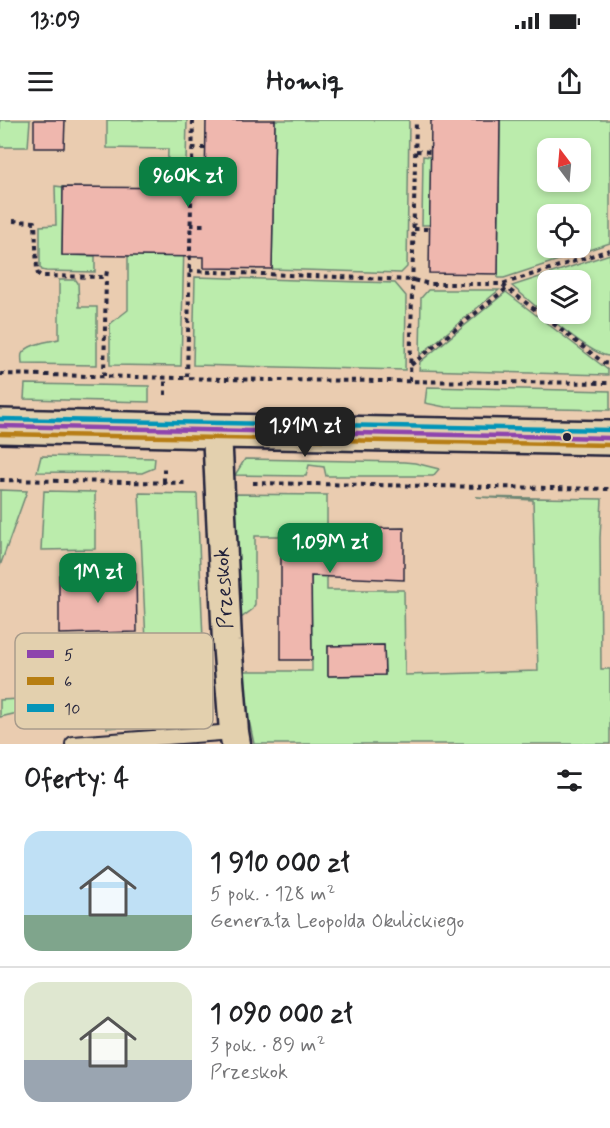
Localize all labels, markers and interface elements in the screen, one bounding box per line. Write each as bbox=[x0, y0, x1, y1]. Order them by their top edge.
text: 13:09 bbox=[30, 7, 80, 35]
text: Homiq bbox=[266, 64, 344, 99]
icon: menu bbox=[24, 65, 57, 98]
icon: share bbox=[553, 65, 586, 98]
north arrow bbox=[537, 138, 591, 192]
map controls bbox=[537, 138, 591, 324]
pin: 960K zł bbox=[133, 157, 243, 208]
text: 960K zł bbox=[153, 163, 223, 190]
button: locate bbox=[537, 204, 591, 258]
button: layers bbox=[537, 270, 591, 324]
pin: 1.91M zł bbox=[243, 407, 367, 458]
text: 1.91M zł bbox=[269, 413, 341, 440]
unlabelled marker bbox=[561, 431, 573, 443]
pin: 1.09M zł bbox=[268, 523, 392, 574]
text: 1.09M zł bbox=[292, 529, 368, 556]
street label: Przeskok bbox=[208, 546, 240, 630]
pin: 1M zł bbox=[56, 553, 140, 604]
text: 1M zł bbox=[73, 559, 123, 586]
legend bbox=[15, 633, 213, 729]
text: 5 bbox=[64, 645, 74, 666]
text: 6 bbox=[64, 672, 72, 693]
text: 10 bbox=[64, 699, 80, 720]
text: Oferty: 4 bbox=[24, 763, 129, 797]
icon: filters bbox=[553, 764, 586, 797]
text: 1 910 000 zł bbox=[210, 847, 350, 881]
icon: home bbox=[72, 855, 144, 927]
text: 5 pok. · 128 m² bbox=[210, 881, 335, 908]
text: Generała Leopolda Okulickiego bbox=[210, 908, 464, 935]
text: 1 090 000 zł bbox=[210, 998, 352, 1032]
icon: home bbox=[72, 1006, 144, 1078]
text: 3 pok. · 89 m² bbox=[210, 1032, 325, 1059]
text: Przeskok bbox=[210, 1059, 288, 1086]

